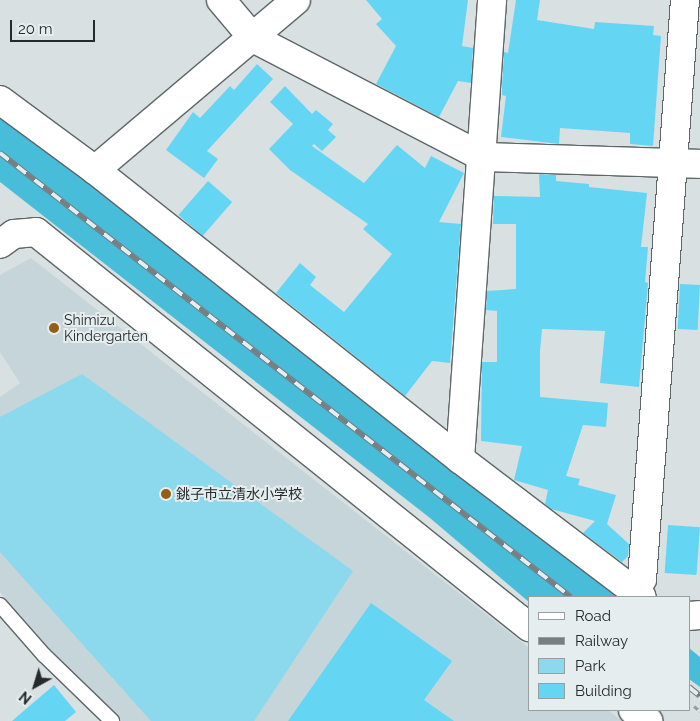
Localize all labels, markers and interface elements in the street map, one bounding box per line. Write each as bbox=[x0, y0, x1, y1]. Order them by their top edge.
scale bar bbox=[12, 10, 98, 42]
text: 20 m bbox=[18, 20, 53, 38]
place label: Shimizu Kindergarten bbox=[64, 312, 148, 344]
marker: Shimizu Kindergarten bbox=[48, 322, 60, 334]
place label: 銚子市立清水小学校 bbox=[176, 486, 302, 502]
marker: 銚子市立清水小学校 bbox=[160, 488, 172, 500]
legend bbox=[528, 596, 690, 711]
text: Road bbox=[575, 607, 611, 625]
text: Railway bbox=[575, 632, 628, 650]
text: Park bbox=[575, 657, 606, 675]
north arrow bbox=[10, 661, 60, 711]
text: Building bbox=[575, 682, 632, 700]
text: N bbox=[16, 688, 35, 707]

